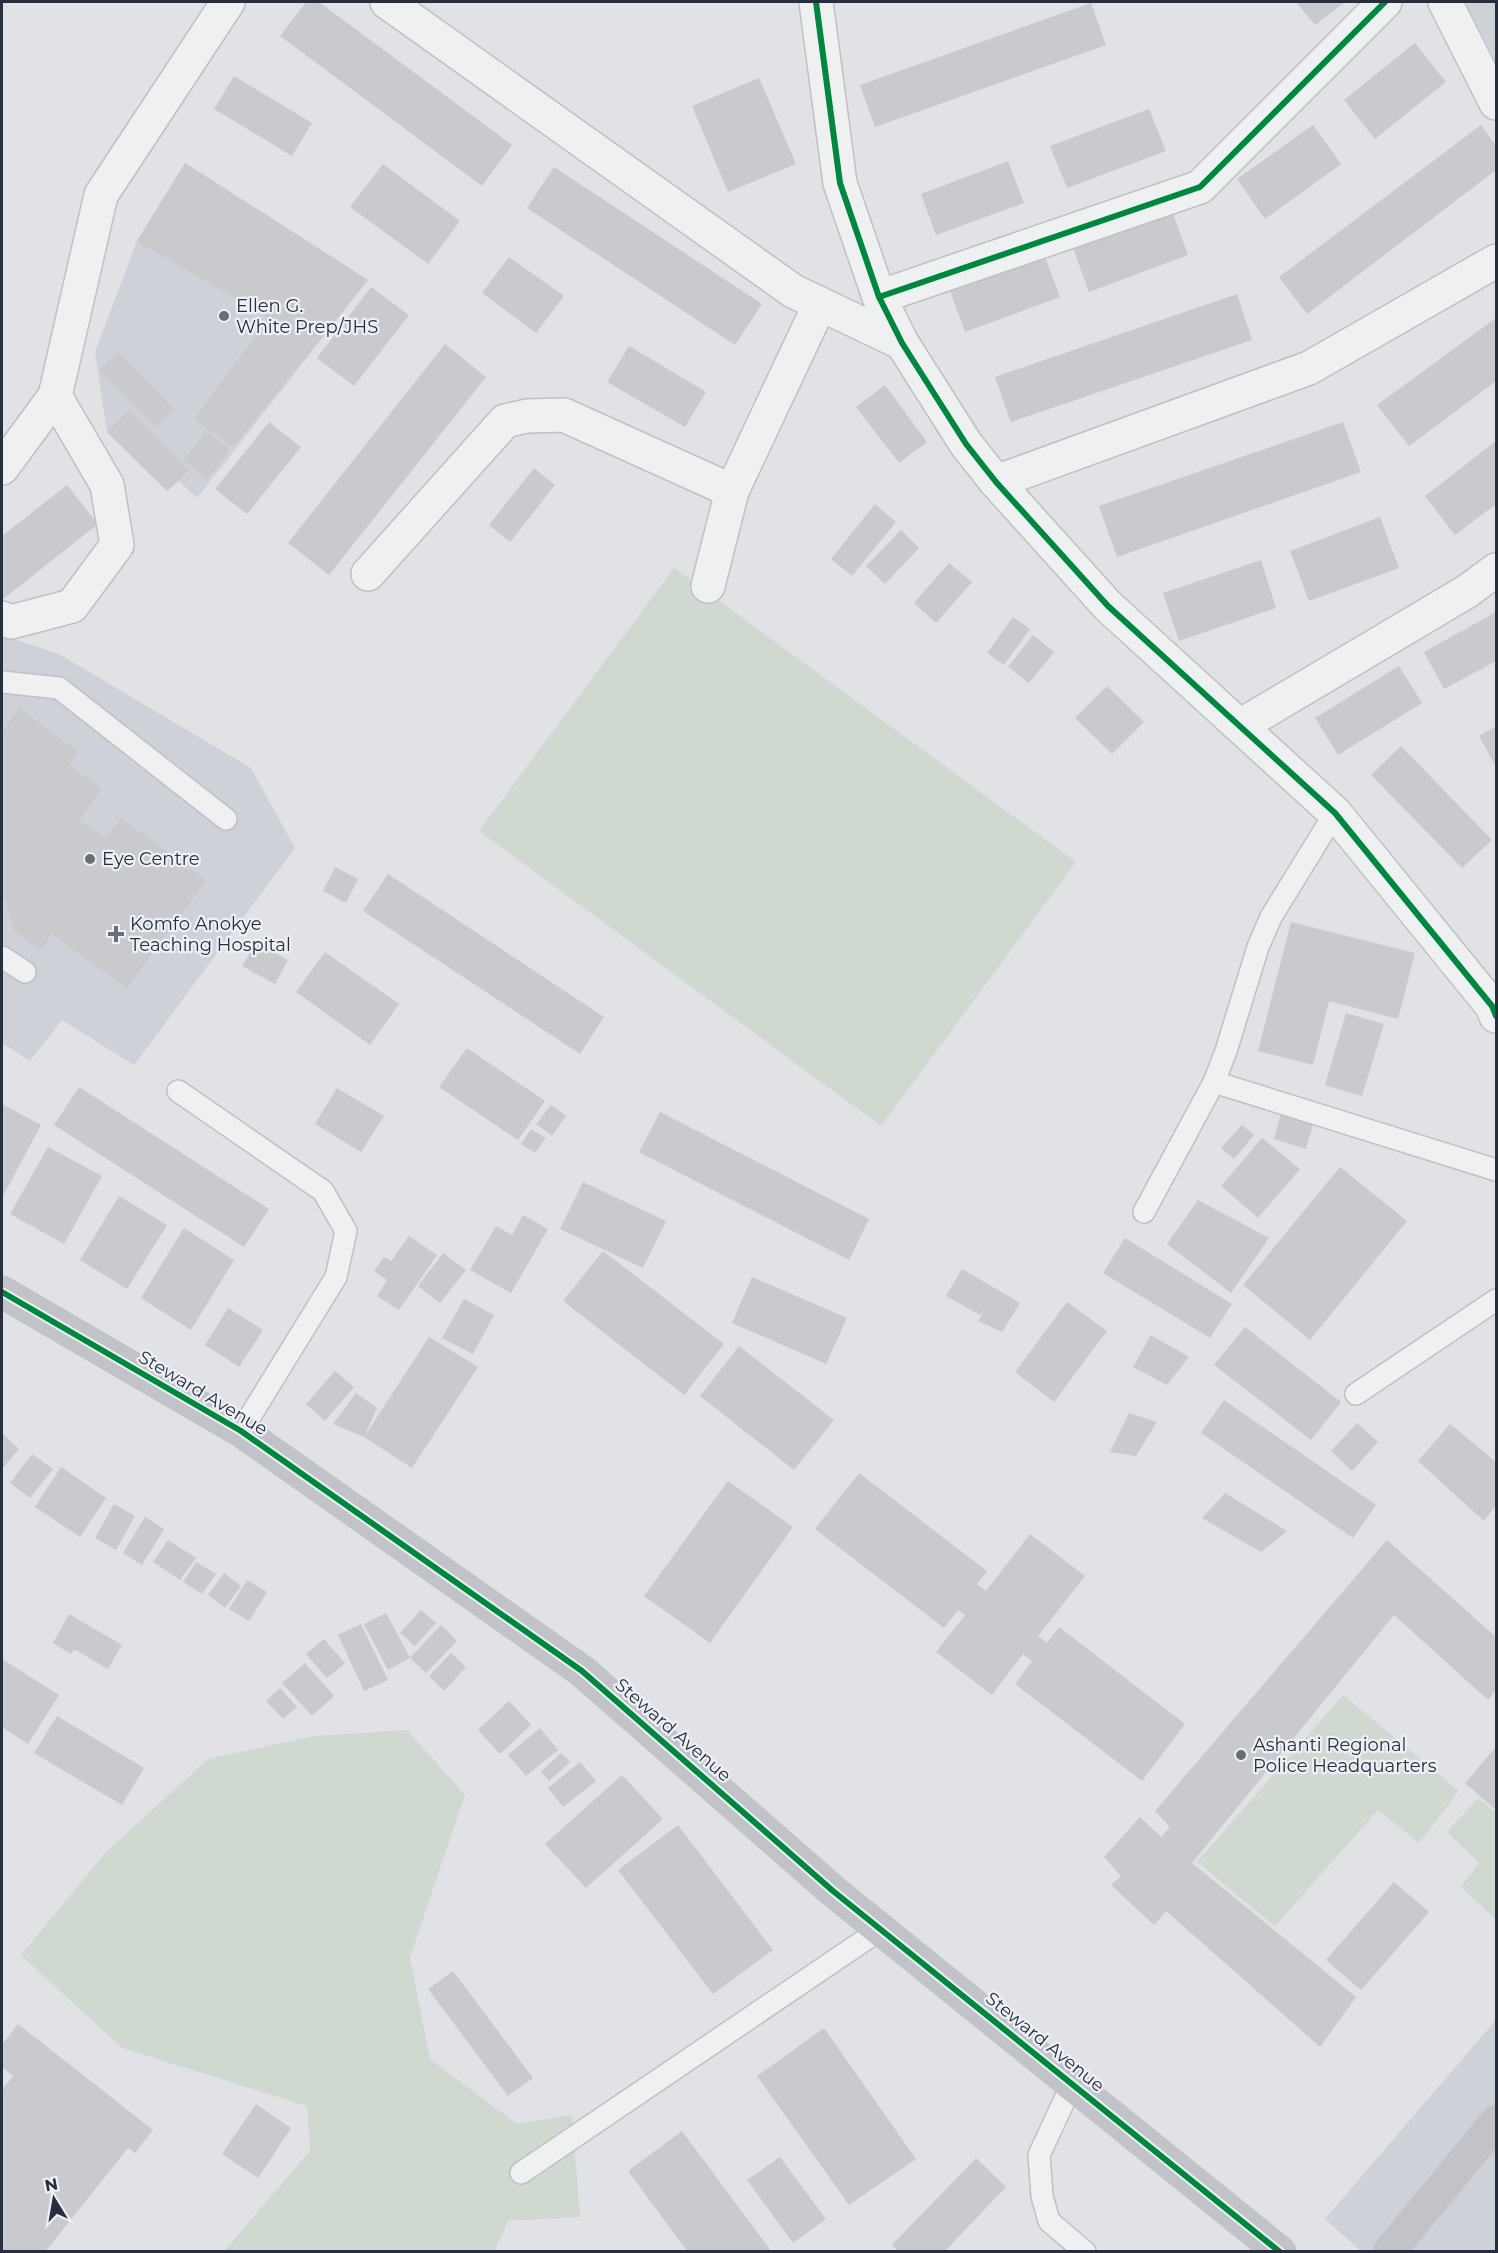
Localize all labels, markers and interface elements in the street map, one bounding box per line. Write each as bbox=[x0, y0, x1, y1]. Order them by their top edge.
place label: Ellen G. White Prep/JHS bbox=[236, 295, 378, 338]
marker: Ellen G. White Prep/JHS bbox=[217, 309, 231, 323]
place label: Eye Centre bbox=[102, 848, 200, 870]
marker: Eye Centre bbox=[83, 852, 97, 866]
place label: Komfo Anokye Teaching Hospital bbox=[130, 913, 291, 956]
marker: Komfo Anokye Teaching Hospital bbox=[107, 925, 125, 943]
street label: Steward Avenue bbox=[134, 1346, 272, 1440]
street label: Steward Avenue bbox=[610, 1674, 736, 1786]
place label: Ashanti Regional Police Headquarters bbox=[1253, 1734, 1437, 1777]
marker: Ashanti Regional Police Headquarters bbox=[1234, 1748, 1248, 1762]
street label: Steward Avenue bbox=[981, 1987, 1109, 2097]
north arrow bbox=[24, 2169, 84, 2229]
text: N bbox=[43, 2174, 59, 2195]

